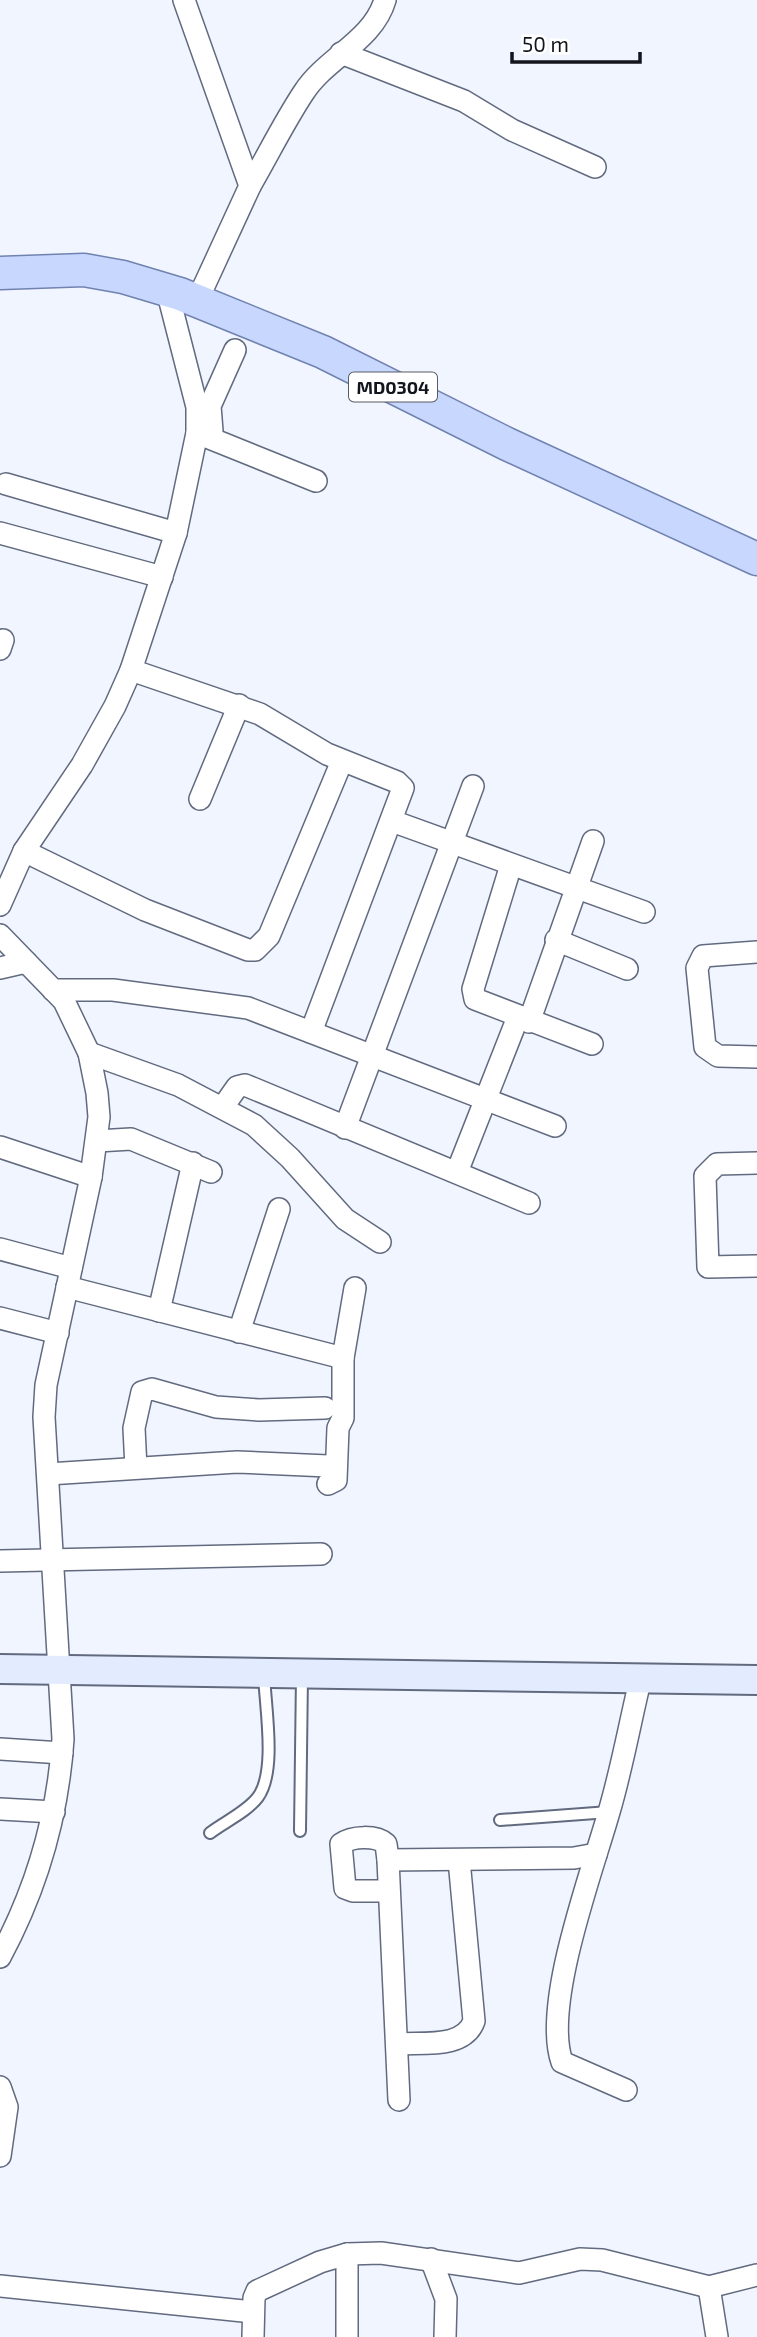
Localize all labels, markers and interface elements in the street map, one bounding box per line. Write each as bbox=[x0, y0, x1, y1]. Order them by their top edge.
scale bar bbox=[512, 21, 640, 65]
text: 50 m bbox=[522, 31, 569, 56]
road number: MD0304 bbox=[349, 372, 437, 402]

